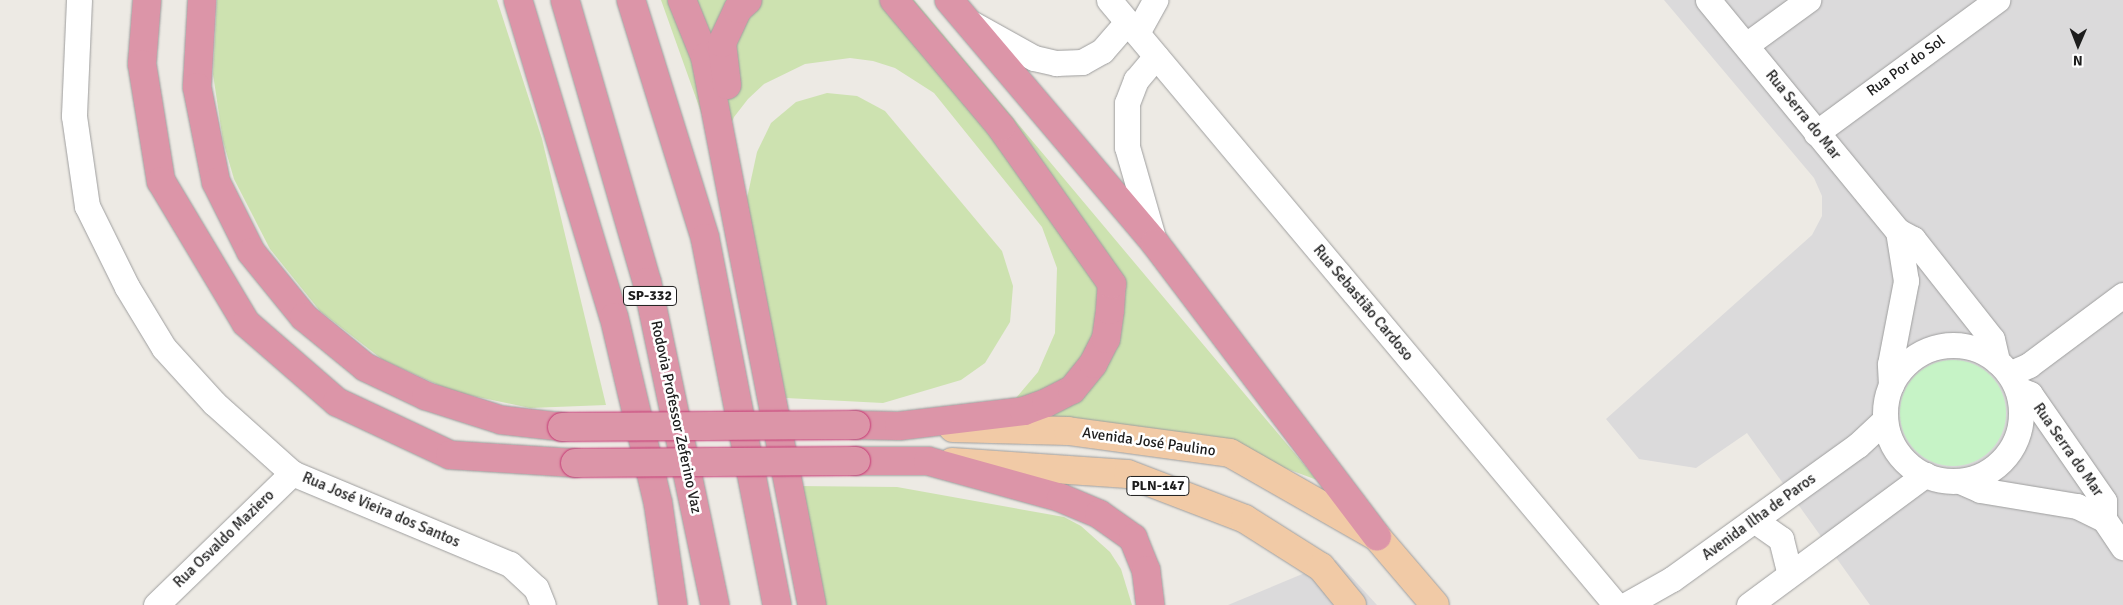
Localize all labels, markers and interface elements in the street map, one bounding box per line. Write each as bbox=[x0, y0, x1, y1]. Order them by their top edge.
north arrow bbox=[2053, 20, 2103, 70]
street label: Rua Por do Sol bbox=[1863, 32, 1949, 100]
text: N bbox=[2073, 52, 2083, 69]
street label: Rua Serra do Mar bbox=[1761, 67, 1845, 163]
street label: Rua Sebastião Cardoso bbox=[1309, 241, 1417, 365]
road number: SP-332 bbox=[622, 284, 678, 308]
street label: Rodovia Professor Zeferino Vaz bbox=[647, 319, 705, 515]
street label: Rua Serra do Mar bbox=[2029, 400, 2107, 500]
street label: Avenida José Paulino bbox=[1081, 424, 1217, 460]
street label: Rua José Vieira dos Santos bbox=[299, 469, 463, 551]
street label: Avenida Ilha de Paros bbox=[1699, 470, 1819, 564]
road number: PLN-147 bbox=[1126, 474, 1190, 498]
street label: Rua Osvaldo Maziero bbox=[170, 486, 278, 592]

